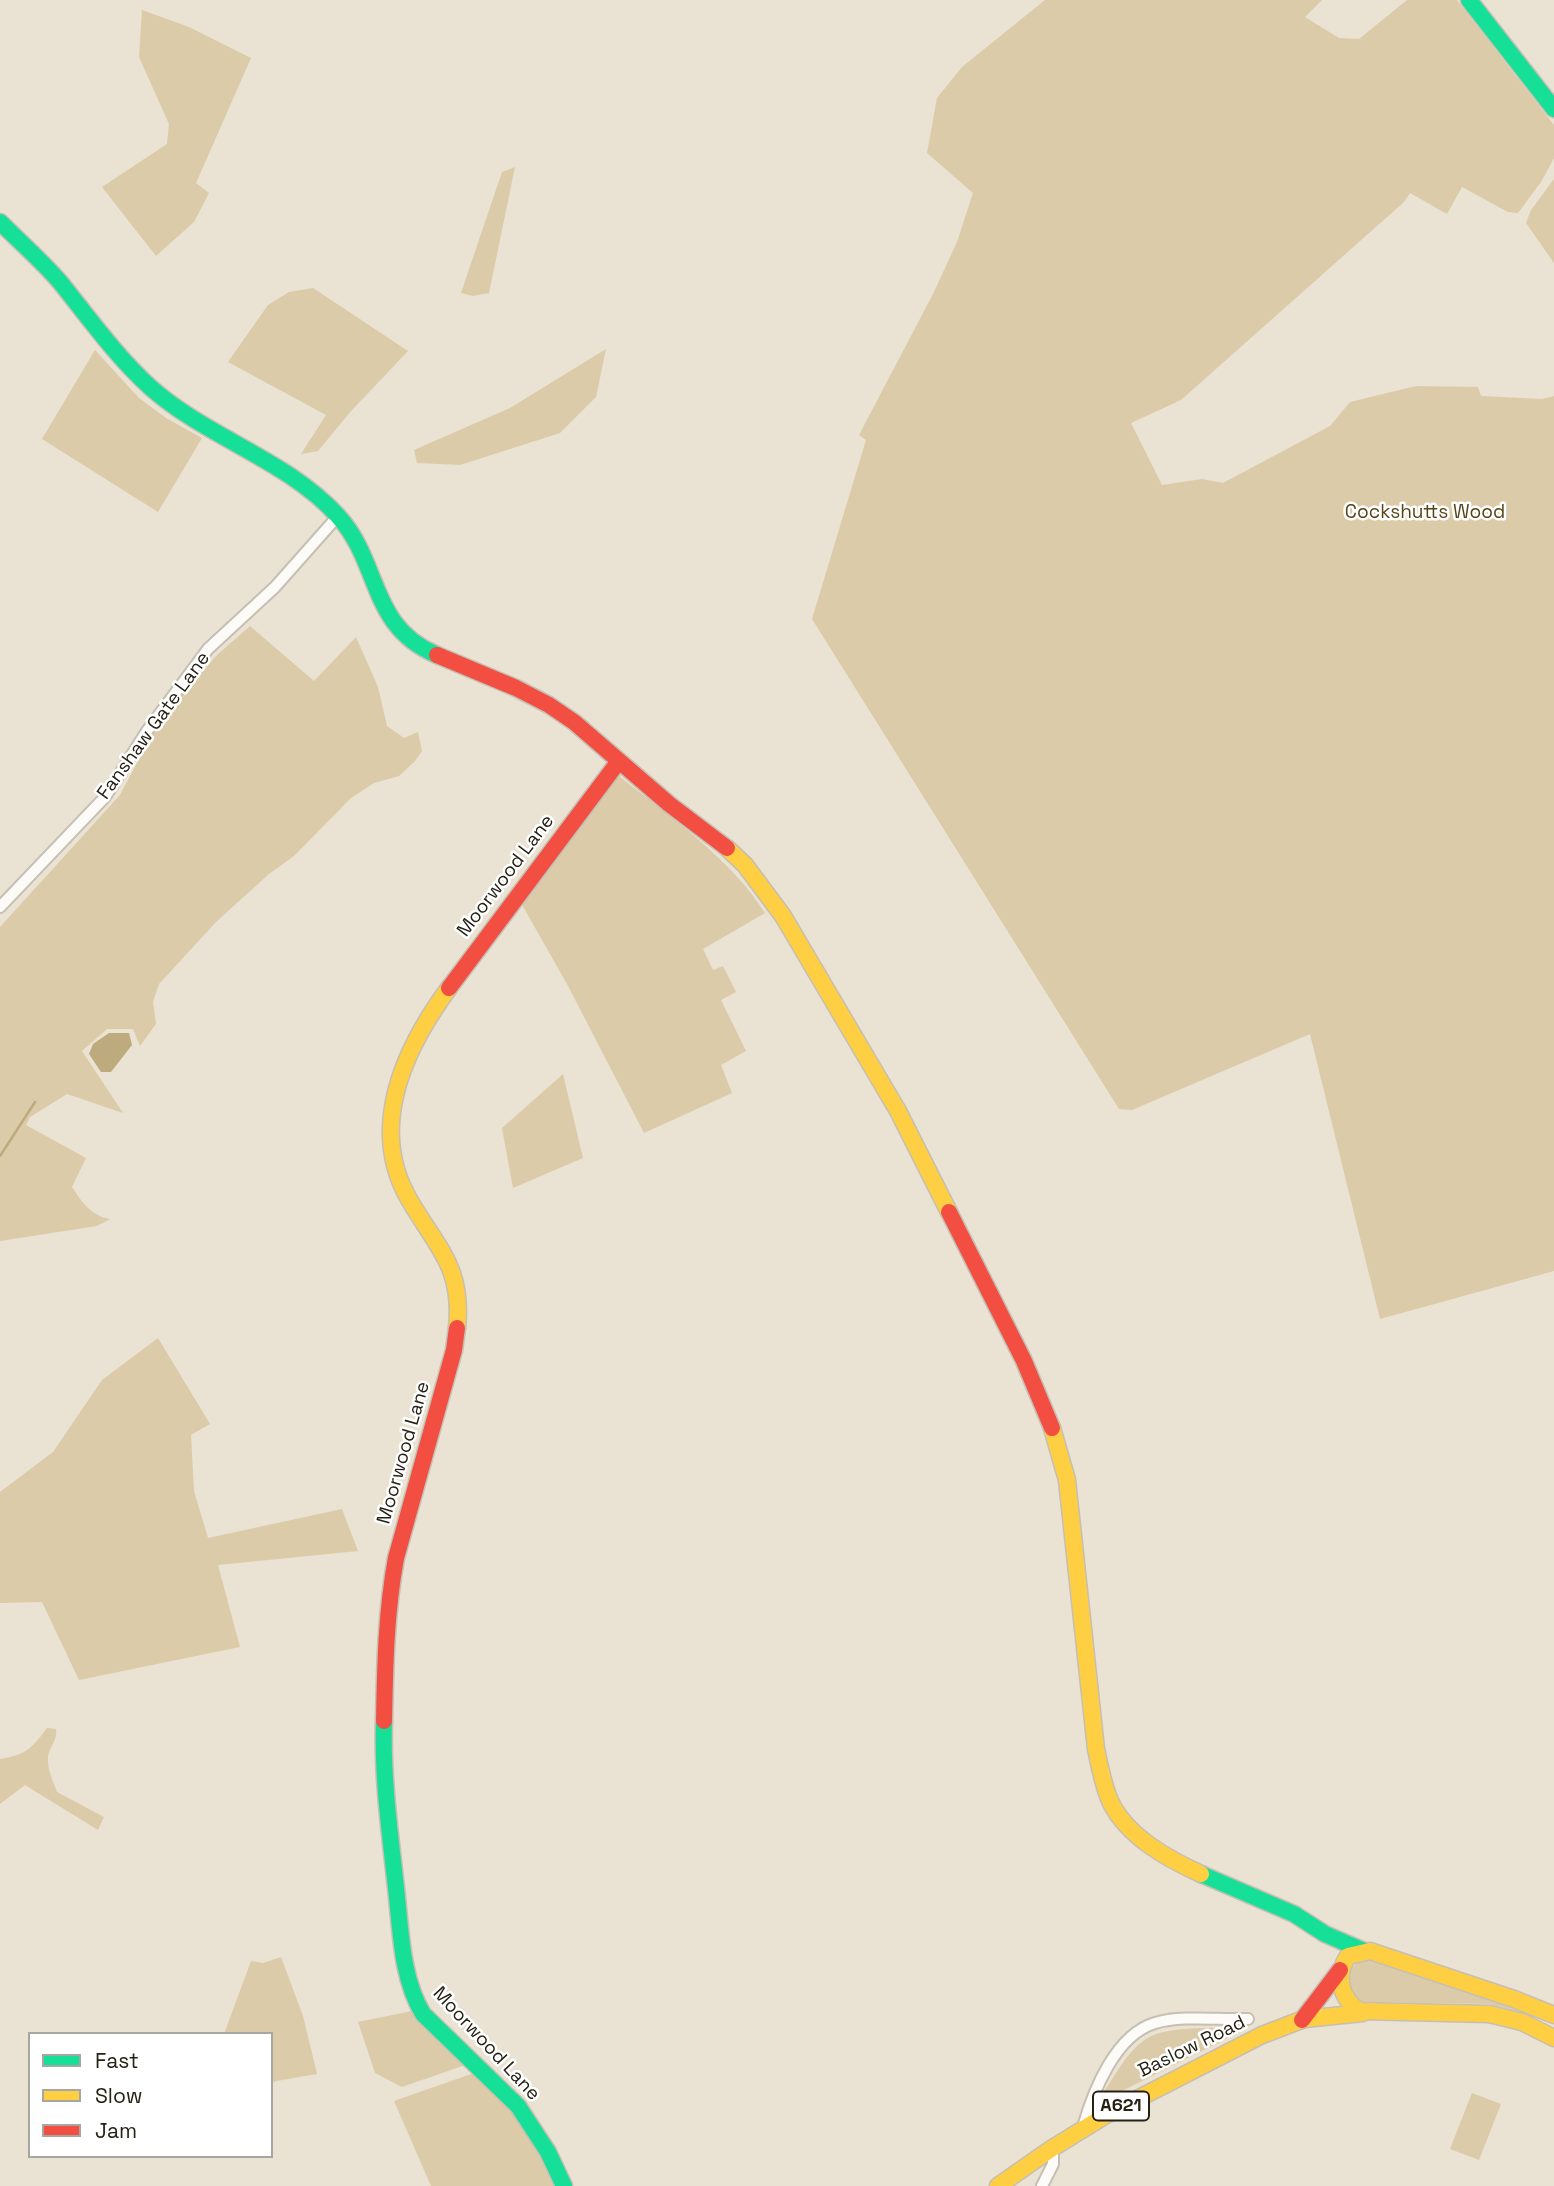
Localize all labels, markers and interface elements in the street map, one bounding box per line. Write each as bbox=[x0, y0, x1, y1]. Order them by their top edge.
park label: Cockshutts Wood bbox=[1345, 502, 1505, 524]
street label: Fanshaw Gate Lane bbox=[93, 648, 215, 804]
street label: Moorwood Lane bbox=[453, 810, 559, 942]
street label: Moorwood Lane bbox=[373, 1379, 435, 1527]
street label: Moorwood Lane bbox=[428, 1983, 544, 2105]
street label: Baslow Road bbox=[1135, 2011, 1249, 2083]
legend bbox=[28, 2032, 273, 2158]
text: Fast bbox=[95, 2047, 139, 2074]
text: Slow bbox=[95, 2082, 143, 2109]
road number: A621 bbox=[1093, 2092, 1149, 2120]
text: Jam bbox=[95, 2117, 137, 2144]

